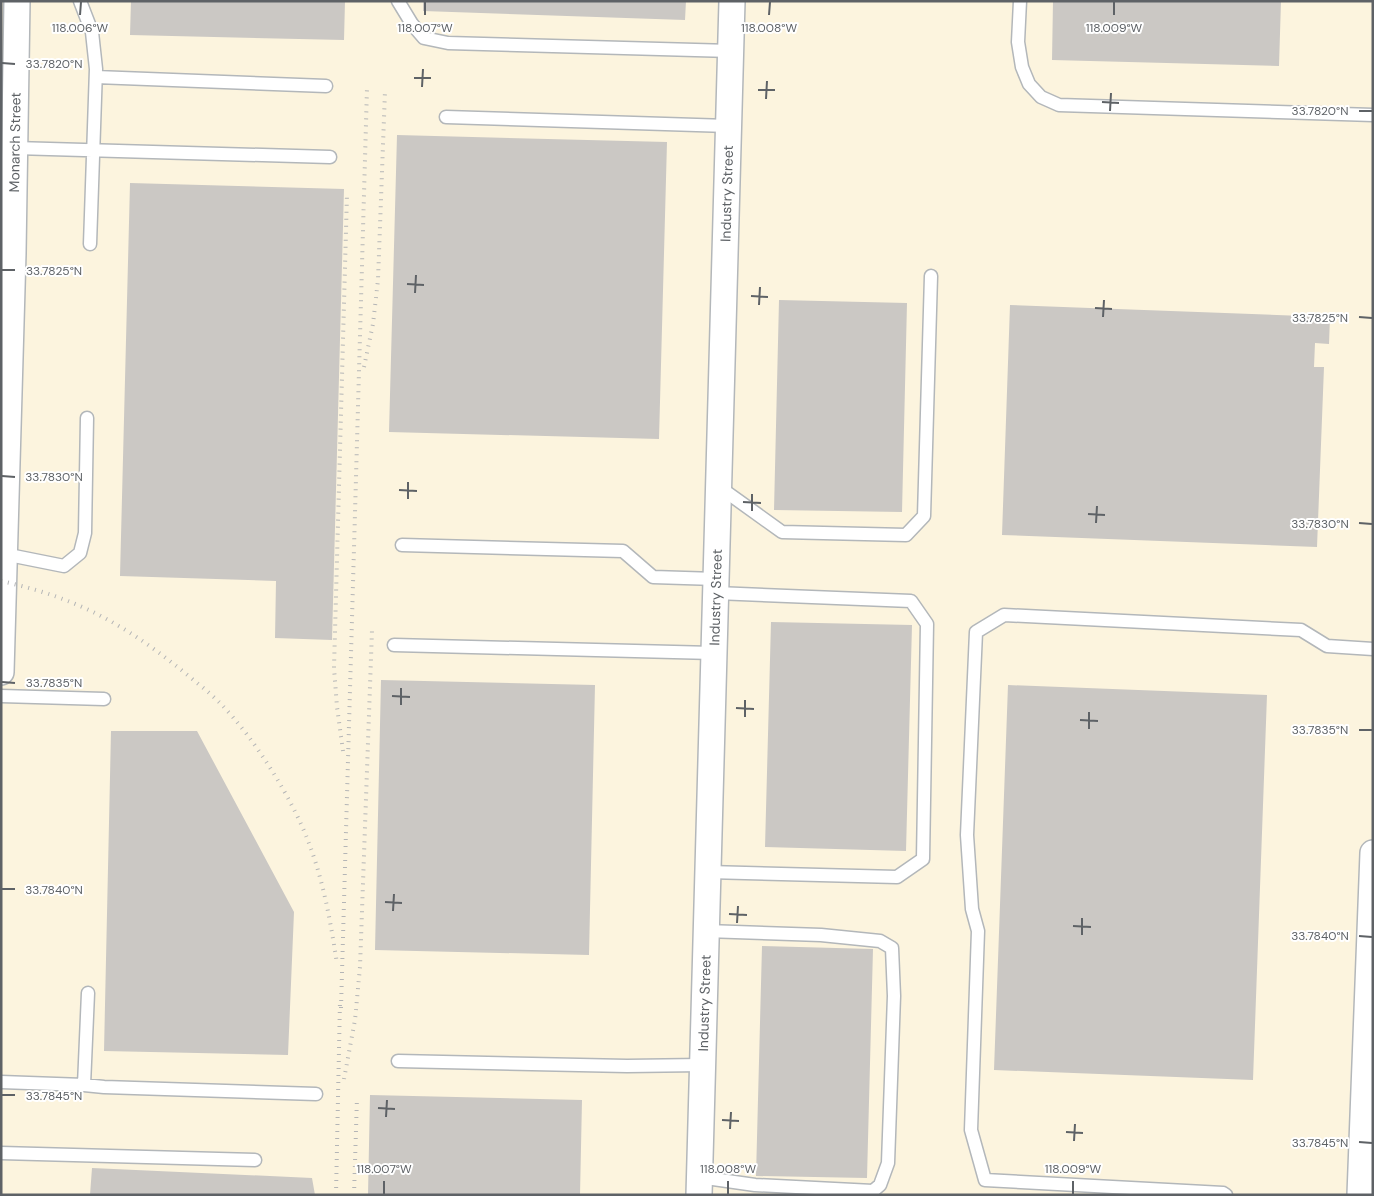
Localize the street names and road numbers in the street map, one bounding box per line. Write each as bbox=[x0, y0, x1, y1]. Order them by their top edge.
street label: Monarch Street bbox=[5, 92, 25, 192]
street label: Industry Street bbox=[716, 145, 737, 242]
street label: Industry Street bbox=[705, 549, 726, 646]
street label: Industry Street bbox=[694, 954, 715, 1052]

